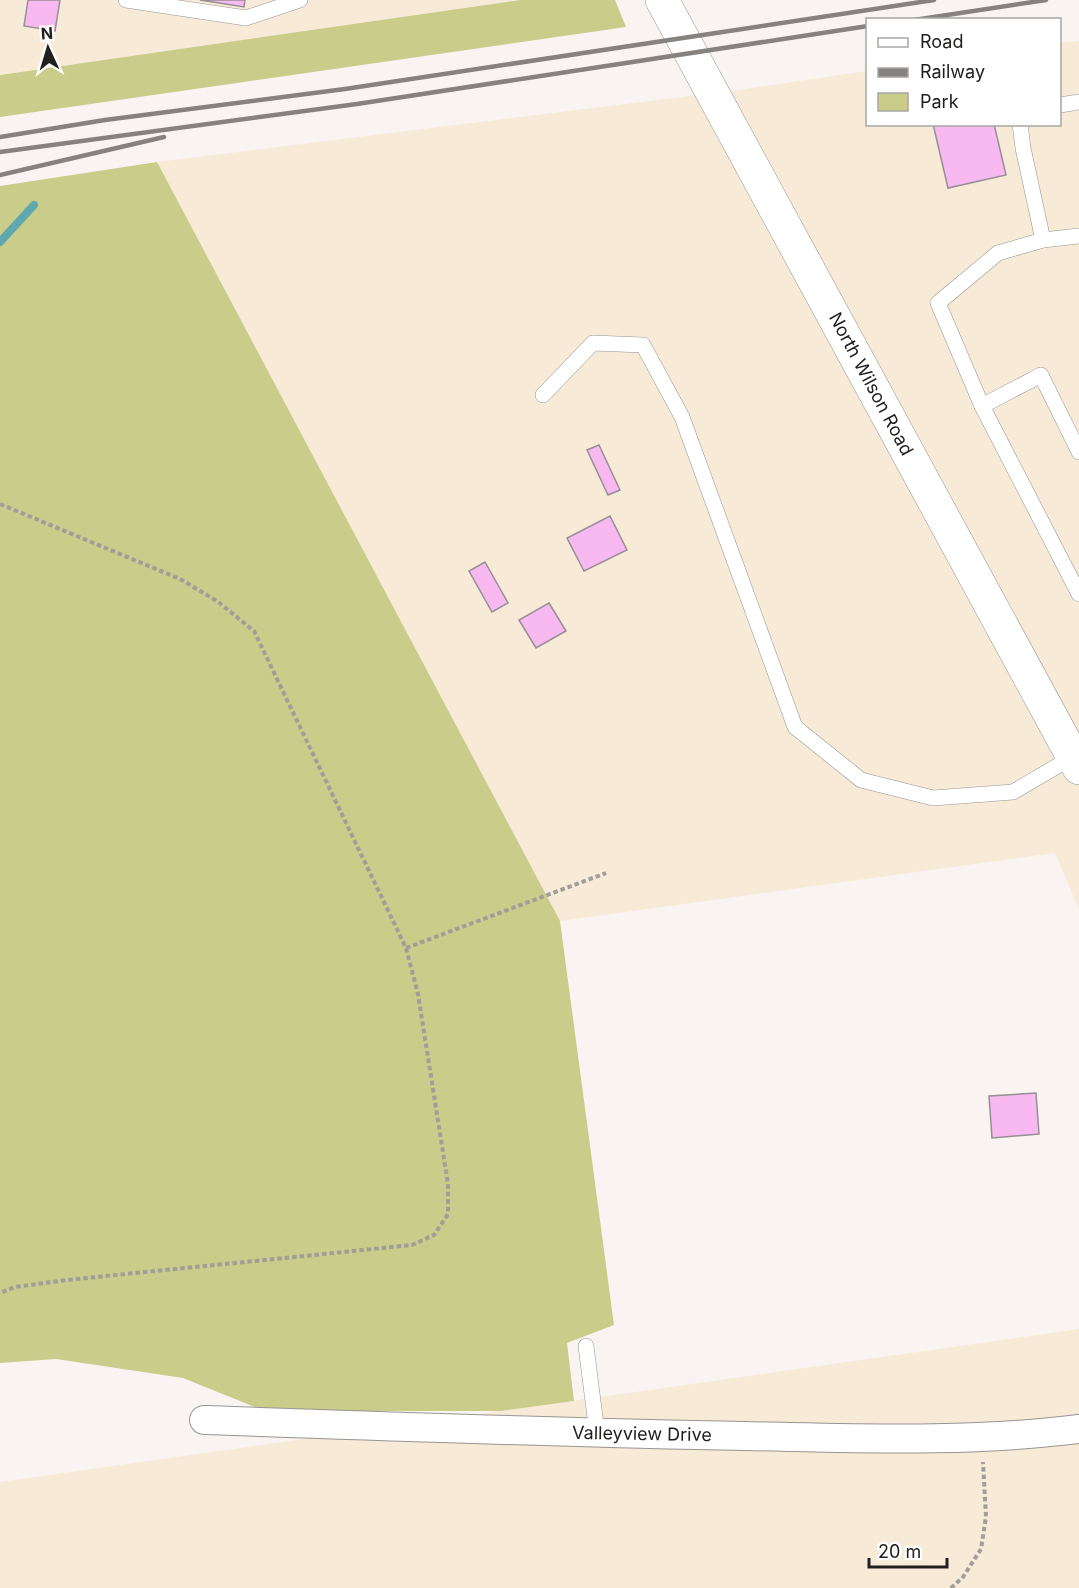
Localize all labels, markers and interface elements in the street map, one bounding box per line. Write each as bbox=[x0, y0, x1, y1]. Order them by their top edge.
north arrow bbox=[18, 18, 78, 78]
legend bbox=[866, 18, 1061, 126]
text: N bbox=[40, 23, 54, 43]
text: Road bbox=[920, 31, 963, 52]
text: Railway bbox=[920, 61, 985, 82]
text: Park bbox=[920, 91, 959, 112]
street label: North Wilson Road bbox=[825, 309, 918, 459]
street label: Valleyview Drive bbox=[572, 1422, 712, 1445]
scale bar bbox=[869, 1531, 947, 1569]
text: 20 m bbox=[878, 1541, 921, 1562]

